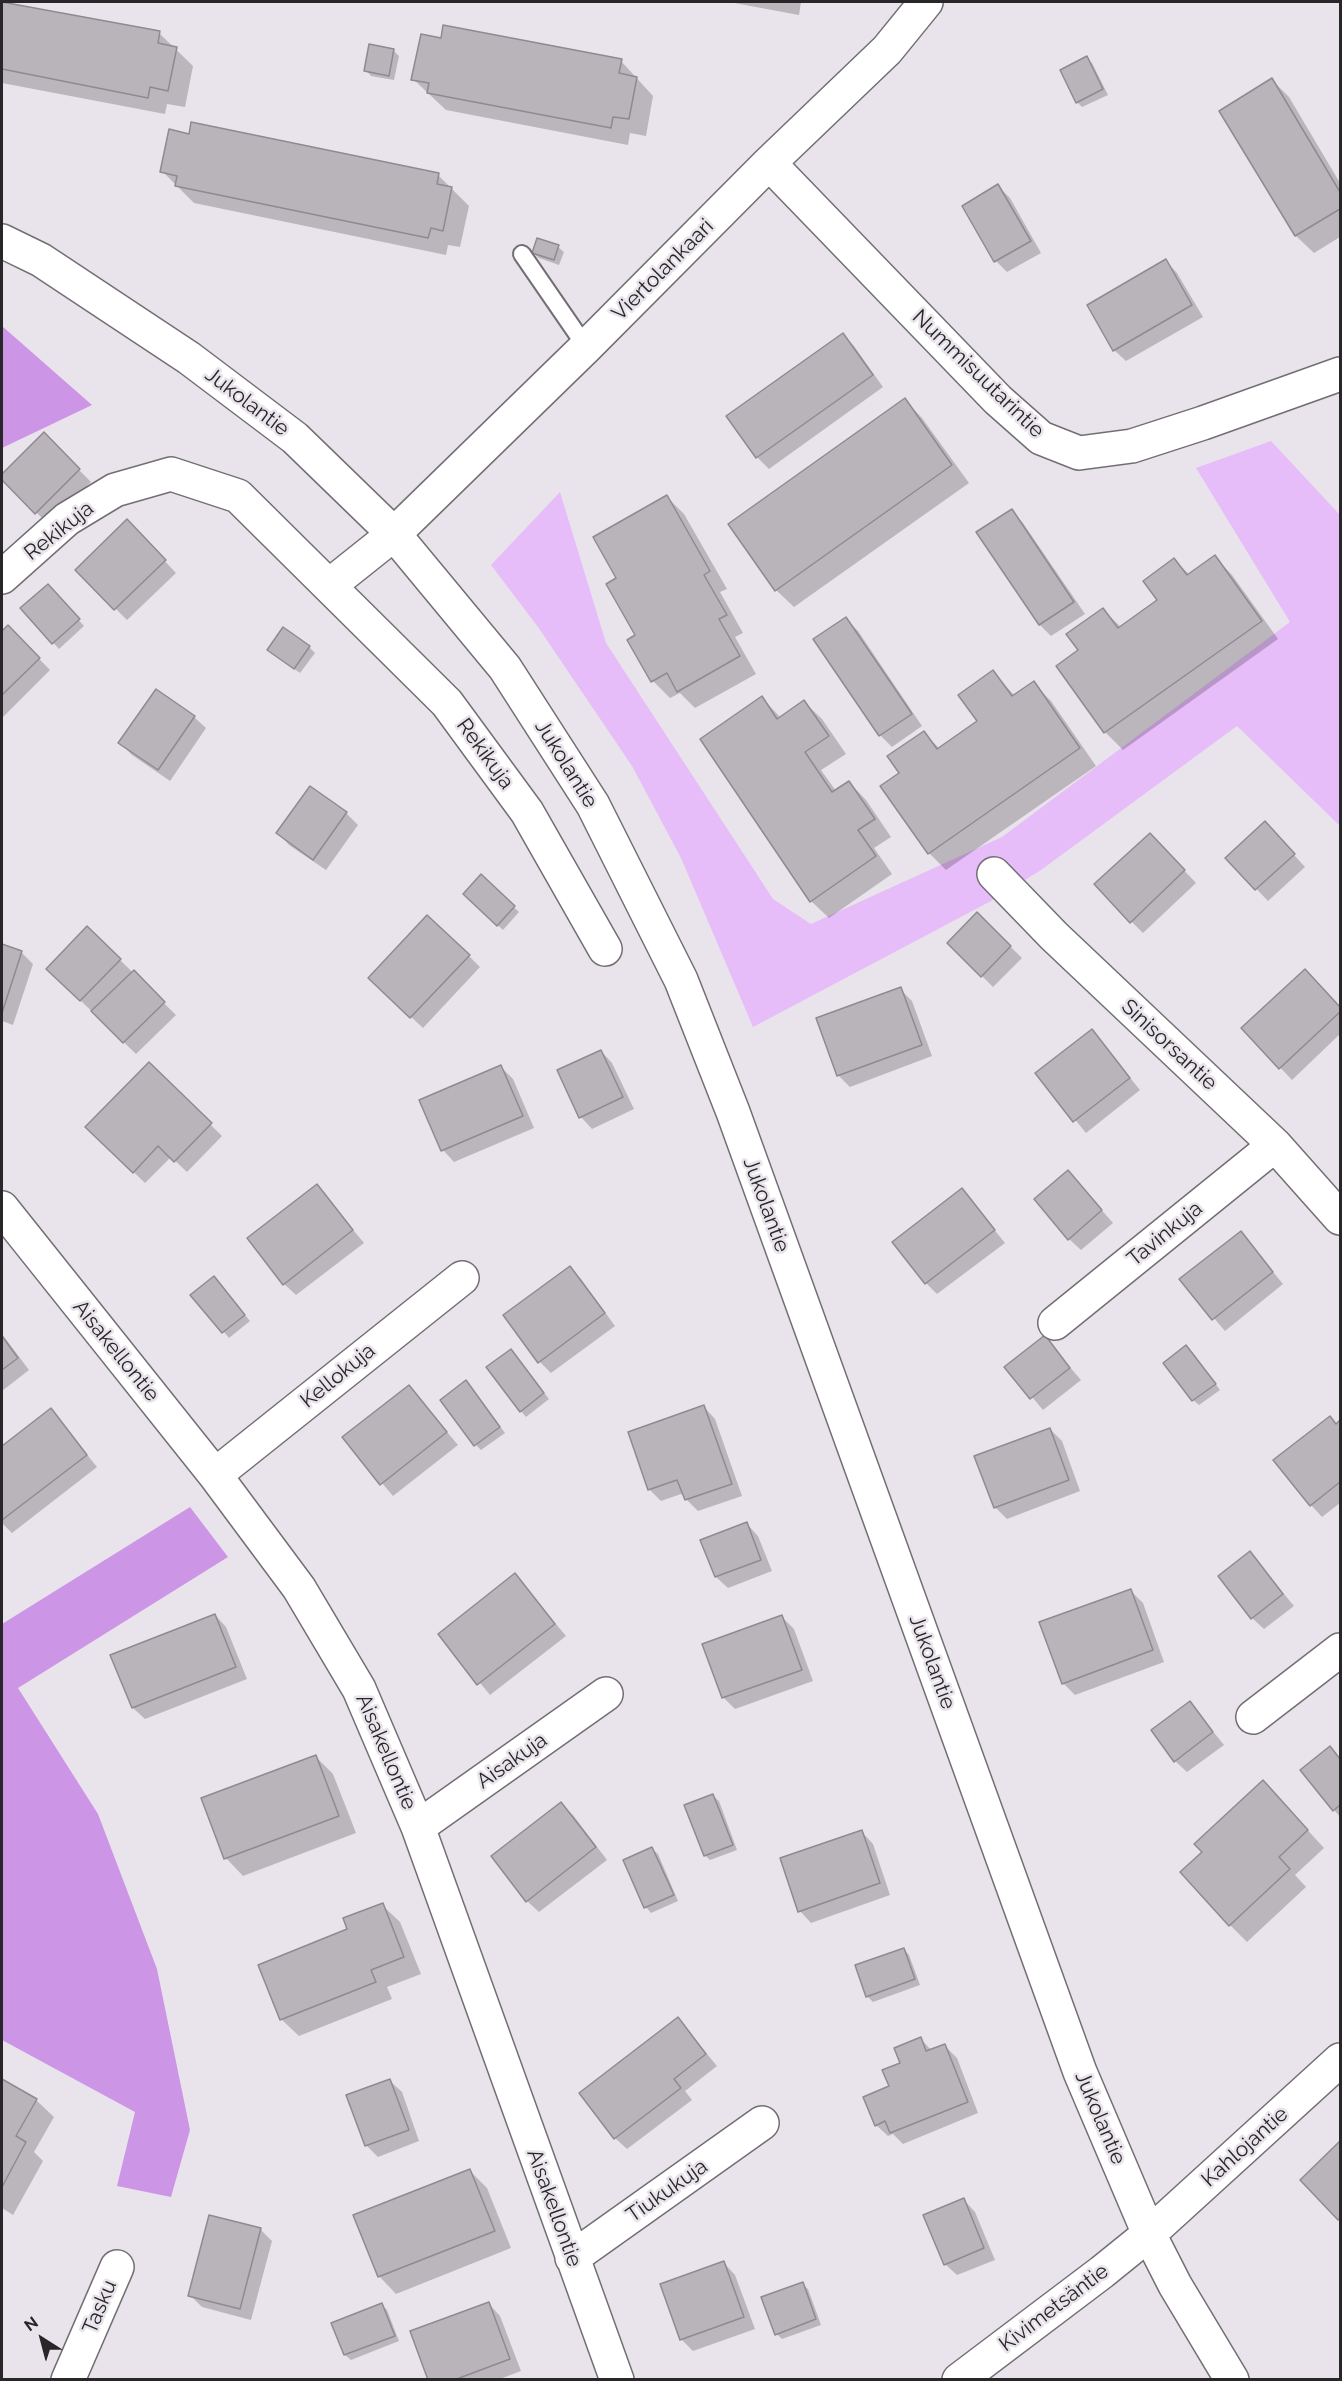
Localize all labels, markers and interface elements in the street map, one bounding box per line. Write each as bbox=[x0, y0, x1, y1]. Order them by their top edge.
street label: Viertolankaari bbox=[607, 214, 719, 326]
street label: Nummisuutarintie bbox=[907, 305, 1049, 443]
street label: Jukolantie bbox=[200, 362, 294, 442]
street label: Rekikuja bbox=[19, 496, 99, 566]
street label: Rekikuja bbox=[451, 714, 519, 794]
street label: Jukolantie bbox=[529, 715, 603, 813]
street label: Sinisorsantie bbox=[1116, 994, 1222, 1096]
street label: Jukolantie bbox=[737, 1154, 795, 1256]
street label: Tavinkuja bbox=[1122, 1196, 1208, 1272]
street label: Aisakellontie bbox=[67, 1295, 165, 1407]
street label: Kellokuja bbox=[296, 1338, 380, 1414]
street label: Jukolantie bbox=[903, 1611, 961, 1713]
street label: Aisakellontie bbox=[350, 1690, 422, 1814]
street label: Aisakuja bbox=[472, 1728, 552, 1794]
street label: Jukolantie bbox=[1069, 2068, 1131, 2168]
street label: Kahlojantie bbox=[1197, 2102, 1293, 2192]
street label: Aisakellontie bbox=[521, 2146, 587, 2270]
street label: Tiukukuja bbox=[622, 2154, 712, 2228]
street label: Kivimetsäntie bbox=[994, 2259, 1114, 2357]
street label: Tasku bbox=[77, 2276, 123, 2338]
north arrow bbox=[12, 2309, 72, 2369]
text: N bbox=[21, 2313, 42, 2335]

